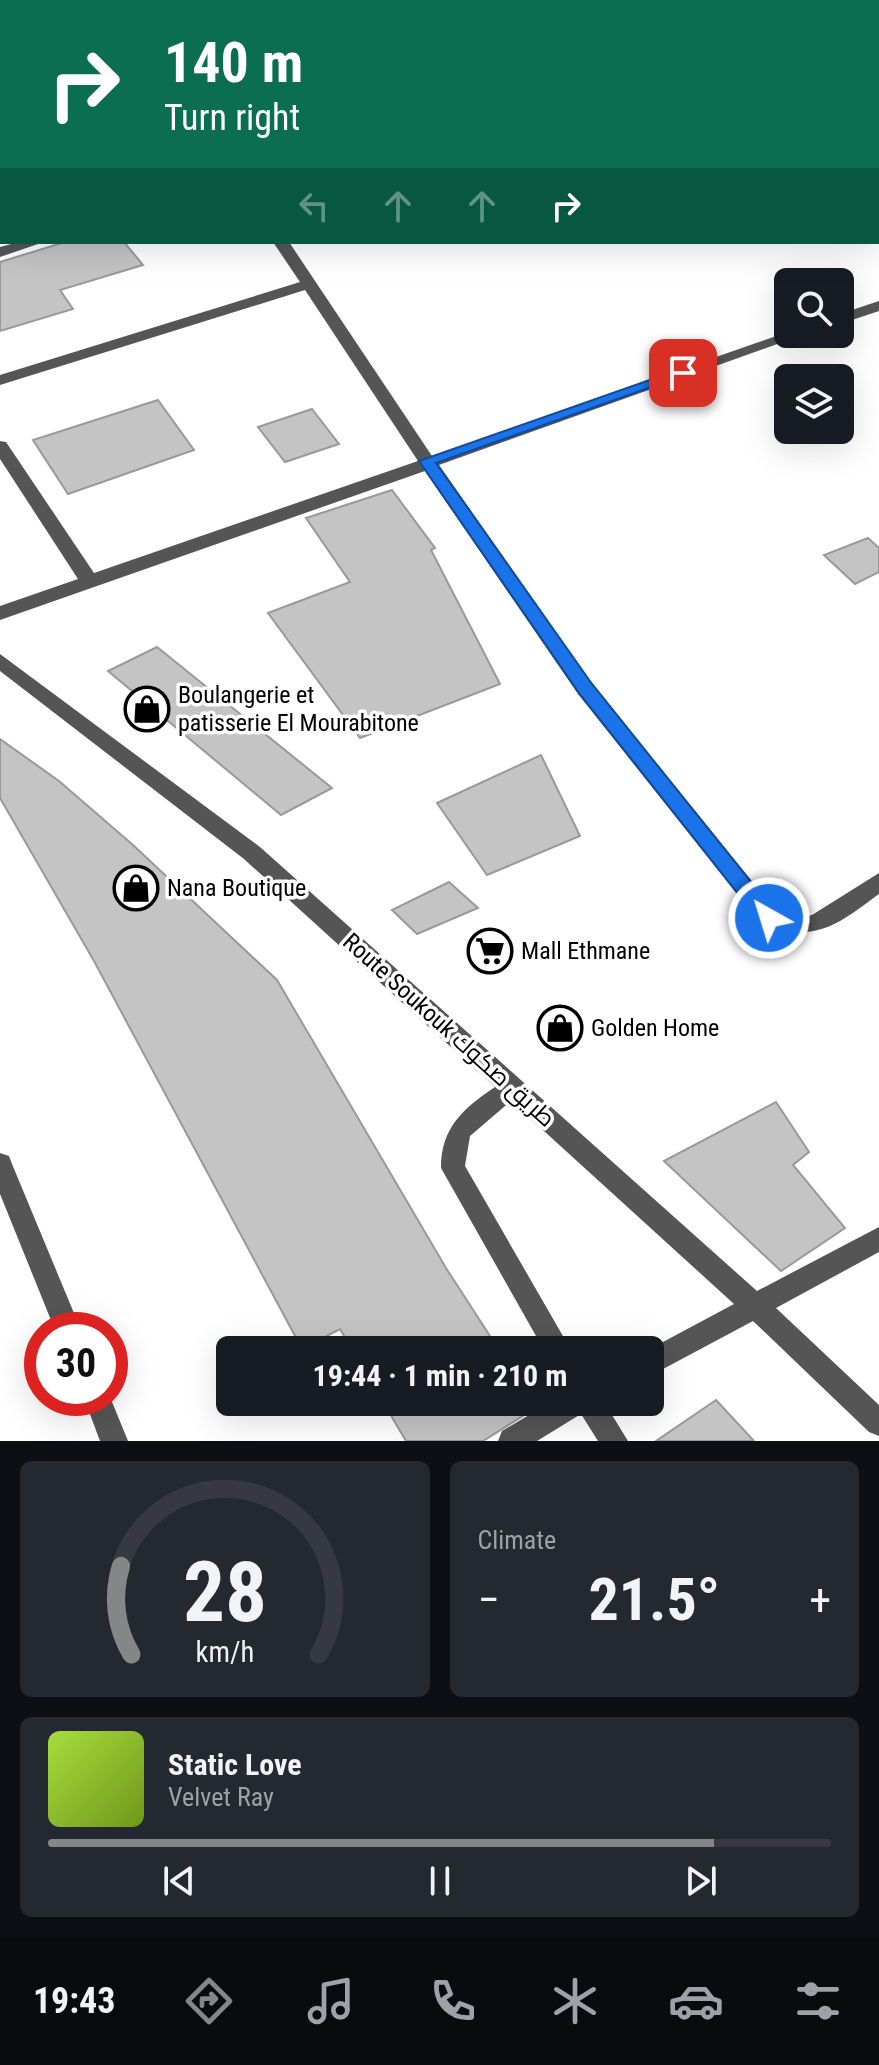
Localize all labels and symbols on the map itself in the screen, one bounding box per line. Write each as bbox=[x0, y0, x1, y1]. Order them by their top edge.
pin bbox=[649, 339, 717, 407]
place label: Boulangerie et patisserie El Mourabitone bbox=[178, 681, 419, 737]
shop icon: Boulangerie et patisserie El Mourabitone bbox=[123, 685, 171, 733]
shop icon: Nana Boutique bbox=[112, 864, 160, 912]
place label: Nana Boutique bbox=[167, 874, 306, 902]
position arrow bbox=[727, 876, 811, 960]
street label: Route Soukouk طريق صكوك bbox=[337, 927, 561, 1133]
supermarket icon: Mall Ethmane bbox=[466, 927, 514, 975]
place label: Mall Ethmane bbox=[521, 937, 650, 965]
shop icon: Golden Home bbox=[536, 1004, 584, 1052]
place label: Golden Home bbox=[591, 1014, 719, 1042]
speed limit sign: 30 bbox=[24, 1312, 128, 1416]

